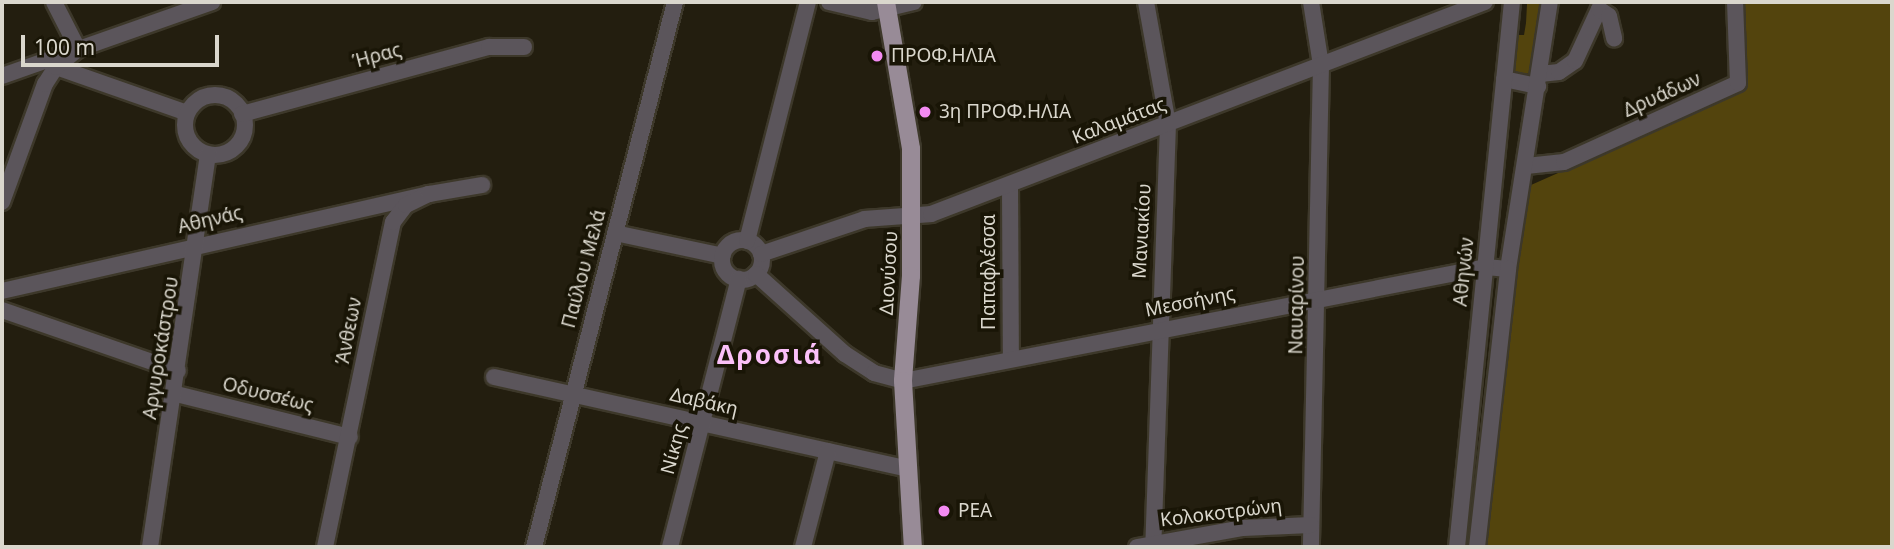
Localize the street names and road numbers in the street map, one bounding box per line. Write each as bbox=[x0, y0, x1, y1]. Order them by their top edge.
street label: Ήρας bbox=[350, 39, 404, 73]
street label: Δρυάδων bbox=[1620, 68, 1704, 122]
street label: Καλαμάτας bbox=[1069, 93, 1169, 149]
street label: Μανιακίου bbox=[1128, 183, 1156, 279]
street label: Αθηνάς bbox=[176, 202, 244, 238]
street label: Παύλου Μελά bbox=[557, 207, 611, 331]
street label: Παπαφλέσσα bbox=[978, 214, 1000, 330]
street label: Διονύσου bbox=[875, 230, 903, 316]
street label: Αθηνών bbox=[1449, 236, 1479, 308]
street label: Ναυαρίνου bbox=[1285, 255, 1309, 355]
street label: Αργυροκάστρου bbox=[138, 275, 184, 421]
street label: Μεσσήνης bbox=[1143, 282, 1237, 322]
street label: Άνθεων bbox=[331, 296, 367, 366]
street label: Οδυσσέως bbox=[220, 373, 316, 417]
street label: Δαβάκη bbox=[668, 383, 740, 421]
street label: Νίκης bbox=[656, 421, 692, 477]
street label: Κολοκοτρώνη bbox=[1159, 494, 1283, 532]

